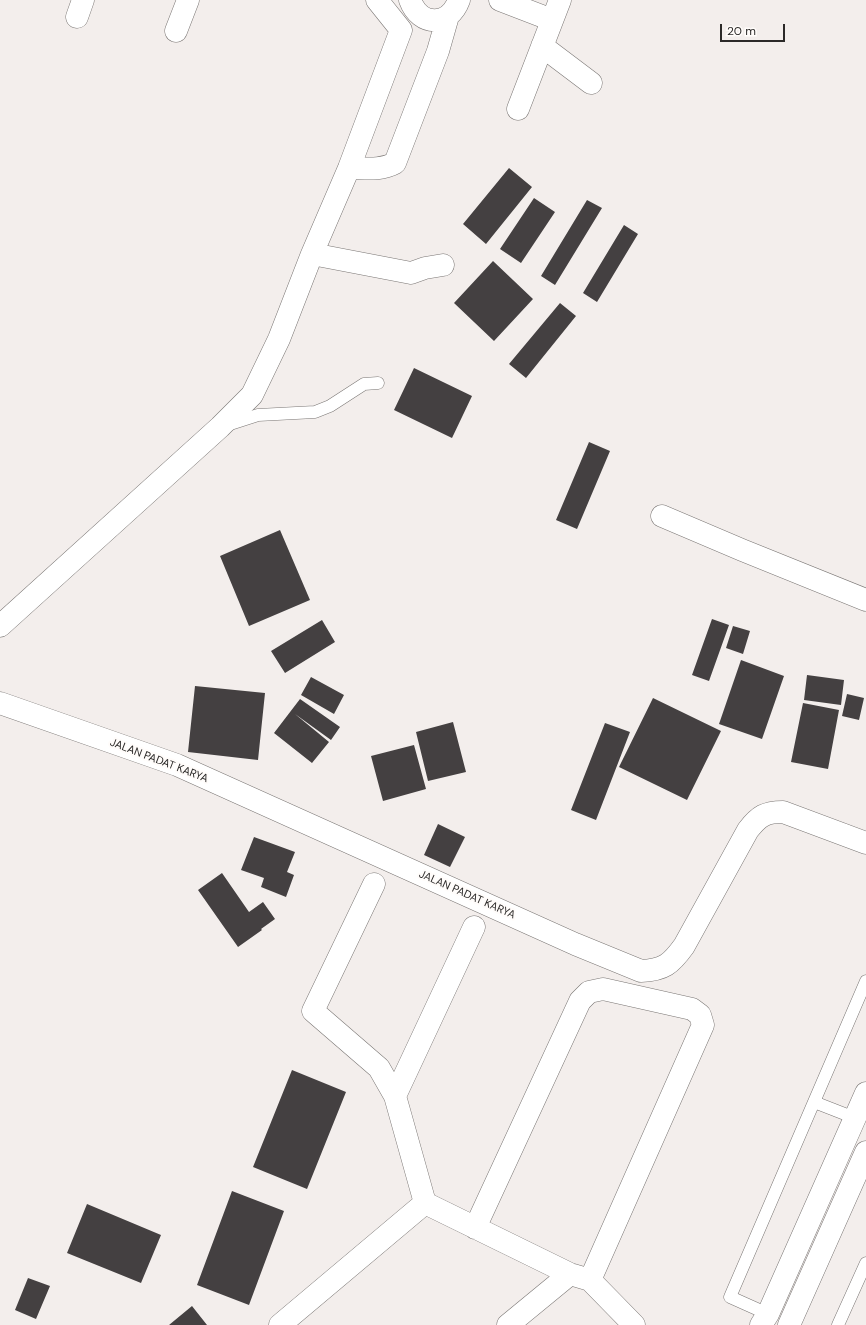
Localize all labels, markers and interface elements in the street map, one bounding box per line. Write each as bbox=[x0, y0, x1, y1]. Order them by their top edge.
scale bar bbox=[722, 16, 787, 42]
text: 20 m bbox=[727, 23, 756, 39]
street label: JALAN PADAT KARYA bbox=[108, 736, 210, 786]
street label: JALAN PADAT KARYA bbox=[417, 868, 517, 922]

